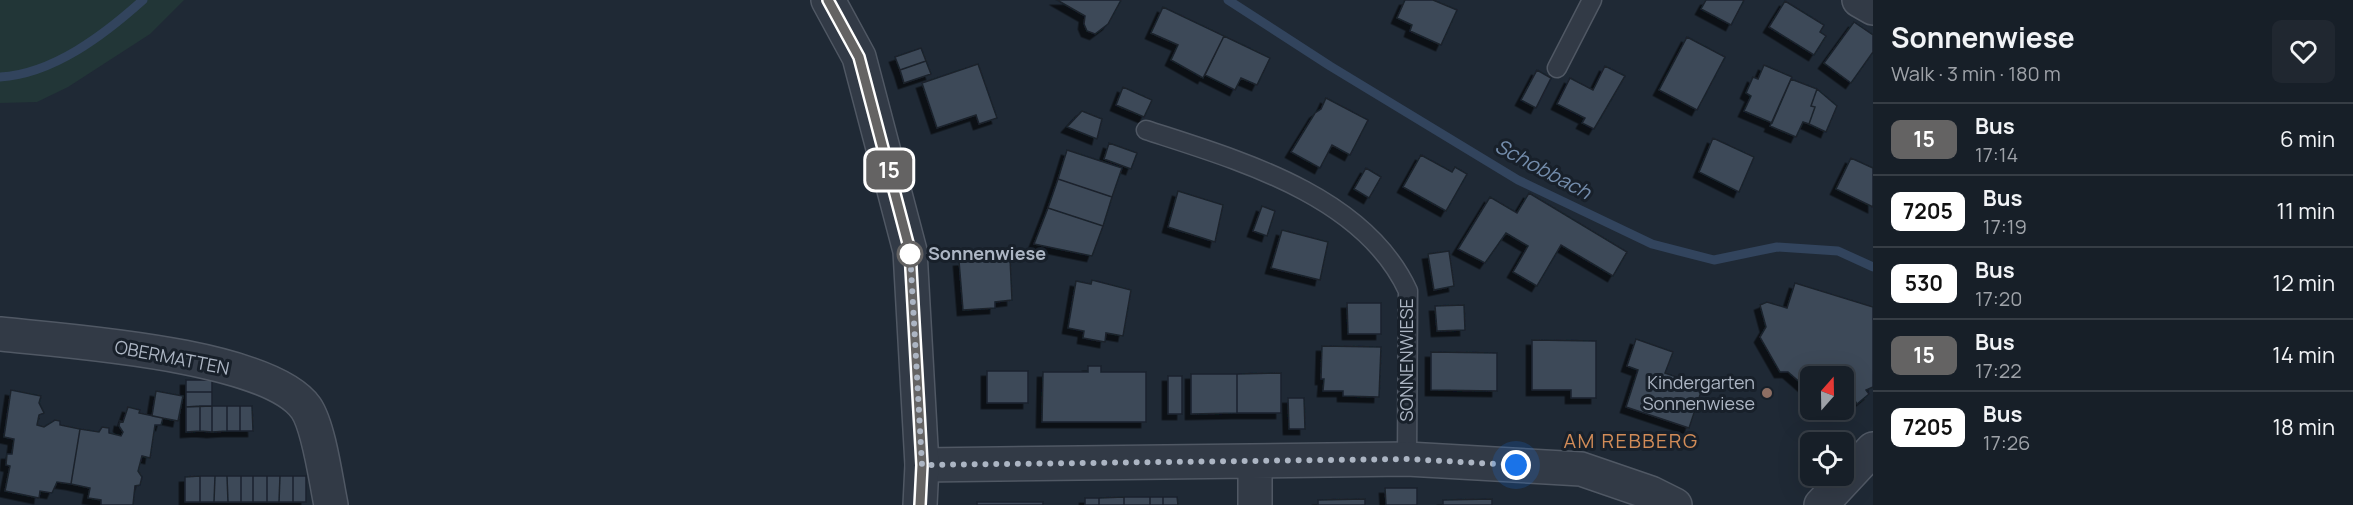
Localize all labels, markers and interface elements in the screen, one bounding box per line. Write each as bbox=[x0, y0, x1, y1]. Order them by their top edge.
text: Sonnenwiese bbox=[1891, 18, 2075, 56]
button: heart bbox=[2272, 20, 2335, 83]
text: Walk · 3 min · 180 m bbox=[1891, 60, 2061, 87]
text: Bus bbox=[1975, 111, 2015, 141]
text: 6 min bbox=[2280, 124, 2335, 154]
text: 15 bbox=[1913, 125, 1935, 153]
water label: Schobbach bbox=[1491, 132, 1597, 206]
text: 17:14 bbox=[1975, 141, 2018, 168]
line badge: 15 bbox=[862, 150, 916, 190]
text: 15 bbox=[878, 156, 900, 184]
text: Bus bbox=[1983, 183, 2022, 213]
text: 11 min bbox=[2277, 196, 2335, 226]
text: 7205 bbox=[1903, 197, 1953, 225]
text: 17:19 bbox=[1983, 213, 2027, 240]
marker: Sonnenwiese bbox=[897, 241, 923, 267]
place label: Sonnenwiese bbox=[928, 241, 1046, 265]
text: Bus bbox=[1975, 255, 2015, 285]
text: 12 min bbox=[2273, 268, 2335, 298]
text: 530 bbox=[1905, 269, 1943, 297]
text: 17:20 bbox=[1975, 285, 2022, 312]
street label: SONNENWIESE bbox=[1394, 298, 1418, 422]
text: Bus bbox=[1975, 327, 2015, 357]
street label: OBERMATTEN bbox=[113, 334, 232, 380]
text: 14 min bbox=[2272, 340, 2335, 370]
text: 15 bbox=[1913, 341, 1935, 369]
text: 17:22 bbox=[1975, 357, 2022, 384]
north arrow bbox=[1800, 366, 1854, 420]
map controls bbox=[1800, 366, 1854, 486]
place label: Kindergarten Sonnenwiese bbox=[1642, 370, 1755, 415]
marker: Kindergarten Sonnenwiese bbox=[1760, 386, 1774, 400]
text: Bus bbox=[1983, 399, 2022, 429]
text: 18 min bbox=[2272, 412, 2335, 442]
text: 7205 bbox=[1903, 413, 1953, 441]
district label: AM REBBERG bbox=[1563, 427, 1699, 454]
text: 17:26 bbox=[1983, 429, 2030, 456]
button: locate bbox=[1800, 432, 1854, 486]
your location bbox=[1501, 450, 1531, 480]

